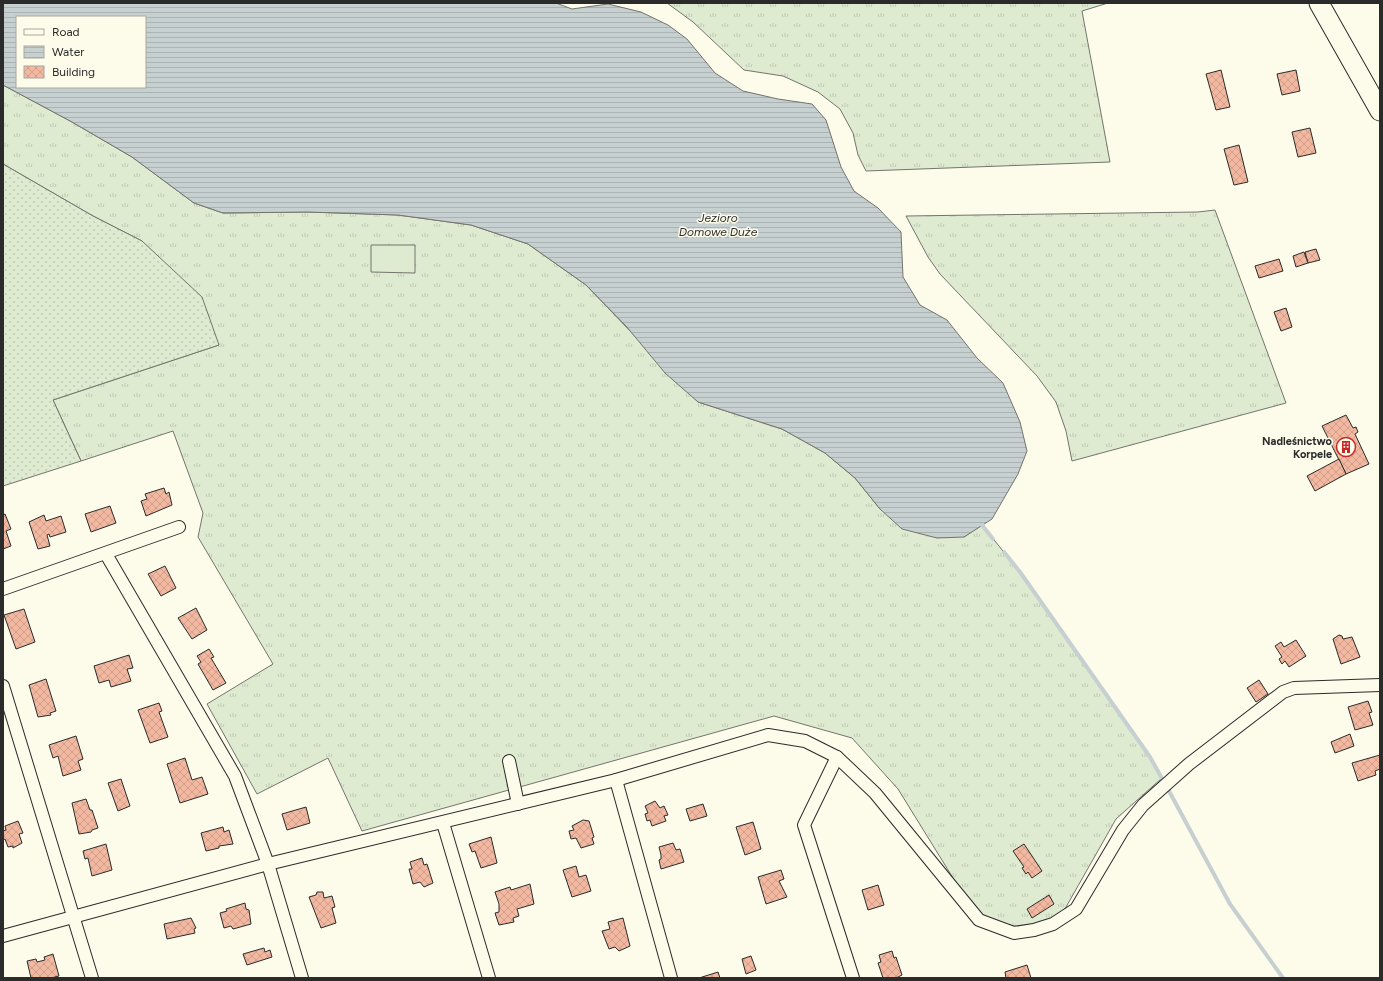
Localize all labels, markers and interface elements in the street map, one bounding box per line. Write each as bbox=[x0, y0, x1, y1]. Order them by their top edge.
legend bbox=[16, 16, 146, 88]
text: Road bbox=[52, 25, 80, 39]
text: Water bbox=[52, 45, 84, 59]
text: Building bbox=[52, 65, 95, 79]
water label: Jezioro Domowe Duże bbox=[679, 211, 758, 239]
place label: Nadleśnictwo Korpele bbox=[1262, 435, 1333, 461]
building icon: Nadleśnictwo Korpele bbox=[1335, 436, 1357, 458]

